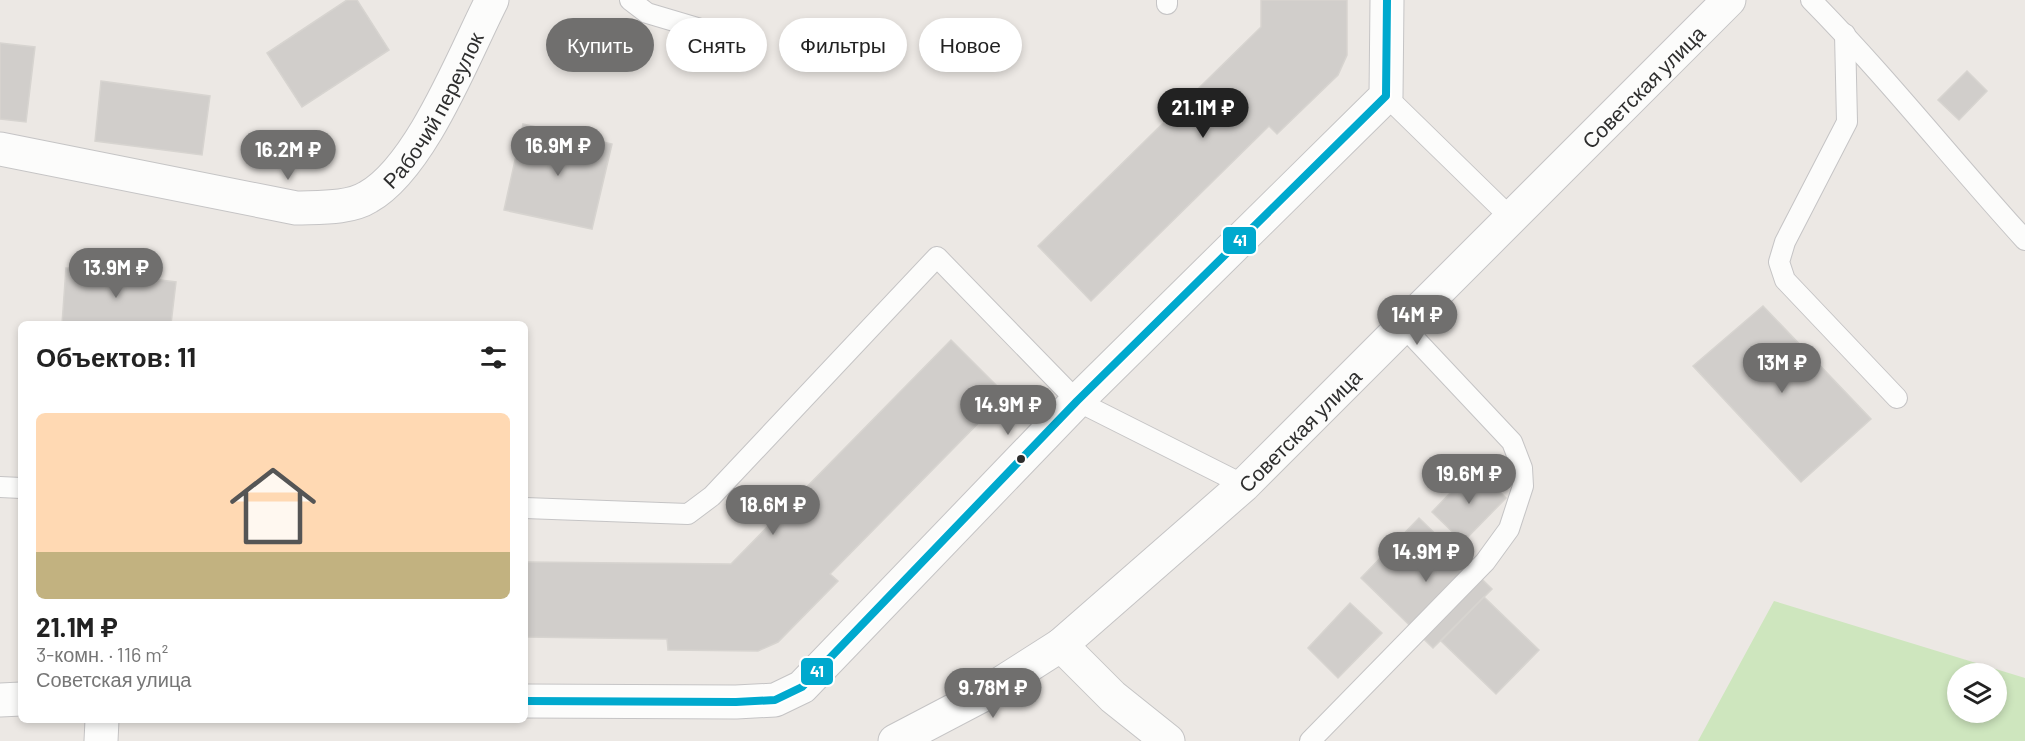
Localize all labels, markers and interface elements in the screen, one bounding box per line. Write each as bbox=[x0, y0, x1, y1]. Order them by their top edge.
chip: Купить bbox=[546, 18, 654, 72]
chip: Снять bbox=[666, 18, 767, 72]
chip: Фильтры bbox=[779, 18, 907, 72]
chip: Новое bbox=[919, 18, 1022, 72]
street label: Советская улица bbox=[1576, 19, 1710, 153]
street label: Рабочий переулок bbox=[377, 27, 488, 193]
pin: 21.1M ₽ bbox=[1148, 88, 1258, 139]
text: 21.1M ₽ bbox=[1172, 95, 1234, 119]
pin: 16.9M ₽ bbox=[503, 126, 613, 177]
pin: 16.2M ₽ bbox=[233, 130, 343, 181]
text: 16.9M ₽ bbox=[525, 133, 591, 157]
text: 16.2M ₽ bbox=[255, 137, 321, 161]
line badge: 41 bbox=[1222, 226, 1257, 255]
text: 41 bbox=[1233, 230, 1247, 249]
pin: 13.9M ₽ bbox=[61, 248, 171, 299]
text: 13.9M ₽ bbox=[83, 255, 149, 279]
pin: 14M ₽ bbox=[1375, 295, 1459, 346]
text: 14M ₽ bbox=[1391, 302, 1443, 326]
text: Объектов: 11 bbox=[36, 341, 196, 372]
icon: filters bbox=[477, 341, 510, 374]
pin: 13M ₽ bbox=[1740, 343, 1824, 394]
text: 13M ₽ bbox=[1757, 350, 1807, 374]
street label: Советская улица bbox=[1233, 363, 1366, 496]
pin: 14.9M ₽ bbox=[953, 385, 1063, 436]
text: 14.9M ₽ bbox=[974, 392, 1042, 416]
icon: home bbox=[219, 452, 327, 560]
unlabelled marker bbox=[1015, 453, 1027, 465]
pin: 19.6M ₽ bbox=[1414, 454, 1524, 505]
text: 19.6M ₽ bbox=[1436, 461, 1502, 485]
pin: 18.6M ₽ bbox=[718, 485, 828, 536]
text: 18.6M ₽ bbox=[740, 492, 806, 516]
pin: 14.9M ₽ bbox=[1371, 532, 1481, 583]
text: 14.9M ₽ bbox=[1392, 539, 1460, 563]
text: 21.1M ₽ bbox=[36, 611, 118, 642]
text: 3-комн. · 116 m² bbox=[36, 642, 168, 666]
line badge: 41 bbox=[800, 657, 834, 686]
text: 41 bbox=[810, 661, 824, 680]
map controls bbox=[1947, 663, 2007, 723]
button: layers bbox=[1947, 663, 2007, 723]
text: Советская улица bbox=[36, 667, 191, 691]
pin: 9.78M ₽ bbox=[938, 668, 1048, 719]
text: 9.78M ₽ bbox=[958, 675, 1028, 699]

